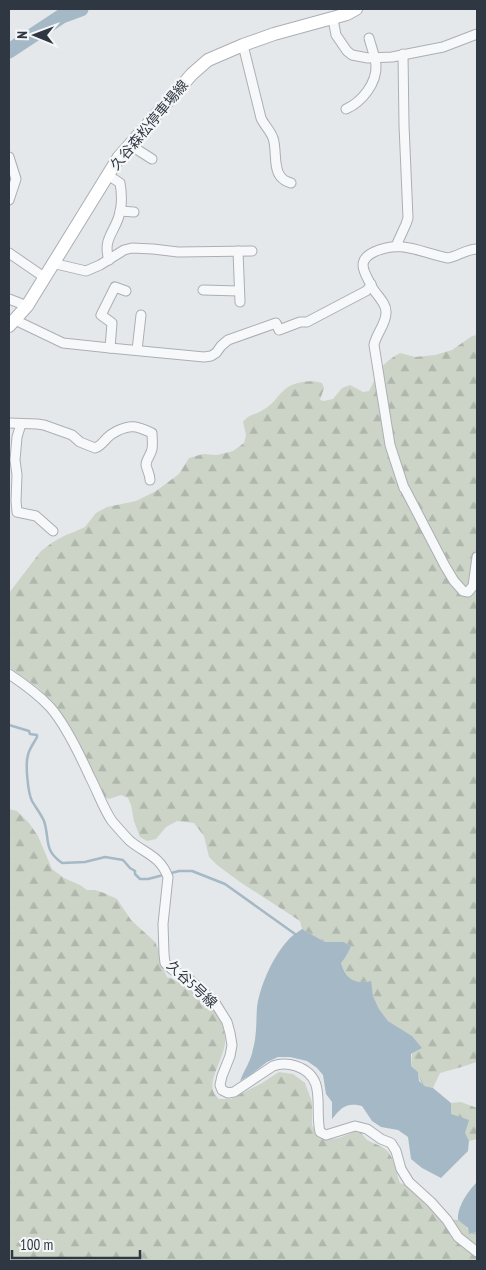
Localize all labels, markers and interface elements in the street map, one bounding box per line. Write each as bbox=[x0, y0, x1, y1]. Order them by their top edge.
north arrow bbox=[10, 10, 60, 60]
text: N bbox=[13, 31, 31, 39]
street label: 久谷森松停車場線 bbox=[106, 76, 192, 174]
street label: 久谷5号線 bbox=[163, 956, 221, 1012]
scale bar bbox=[12, 1228, 140, 1260]
text: 100 m bbox=[20, 1235, 53, 1254]

